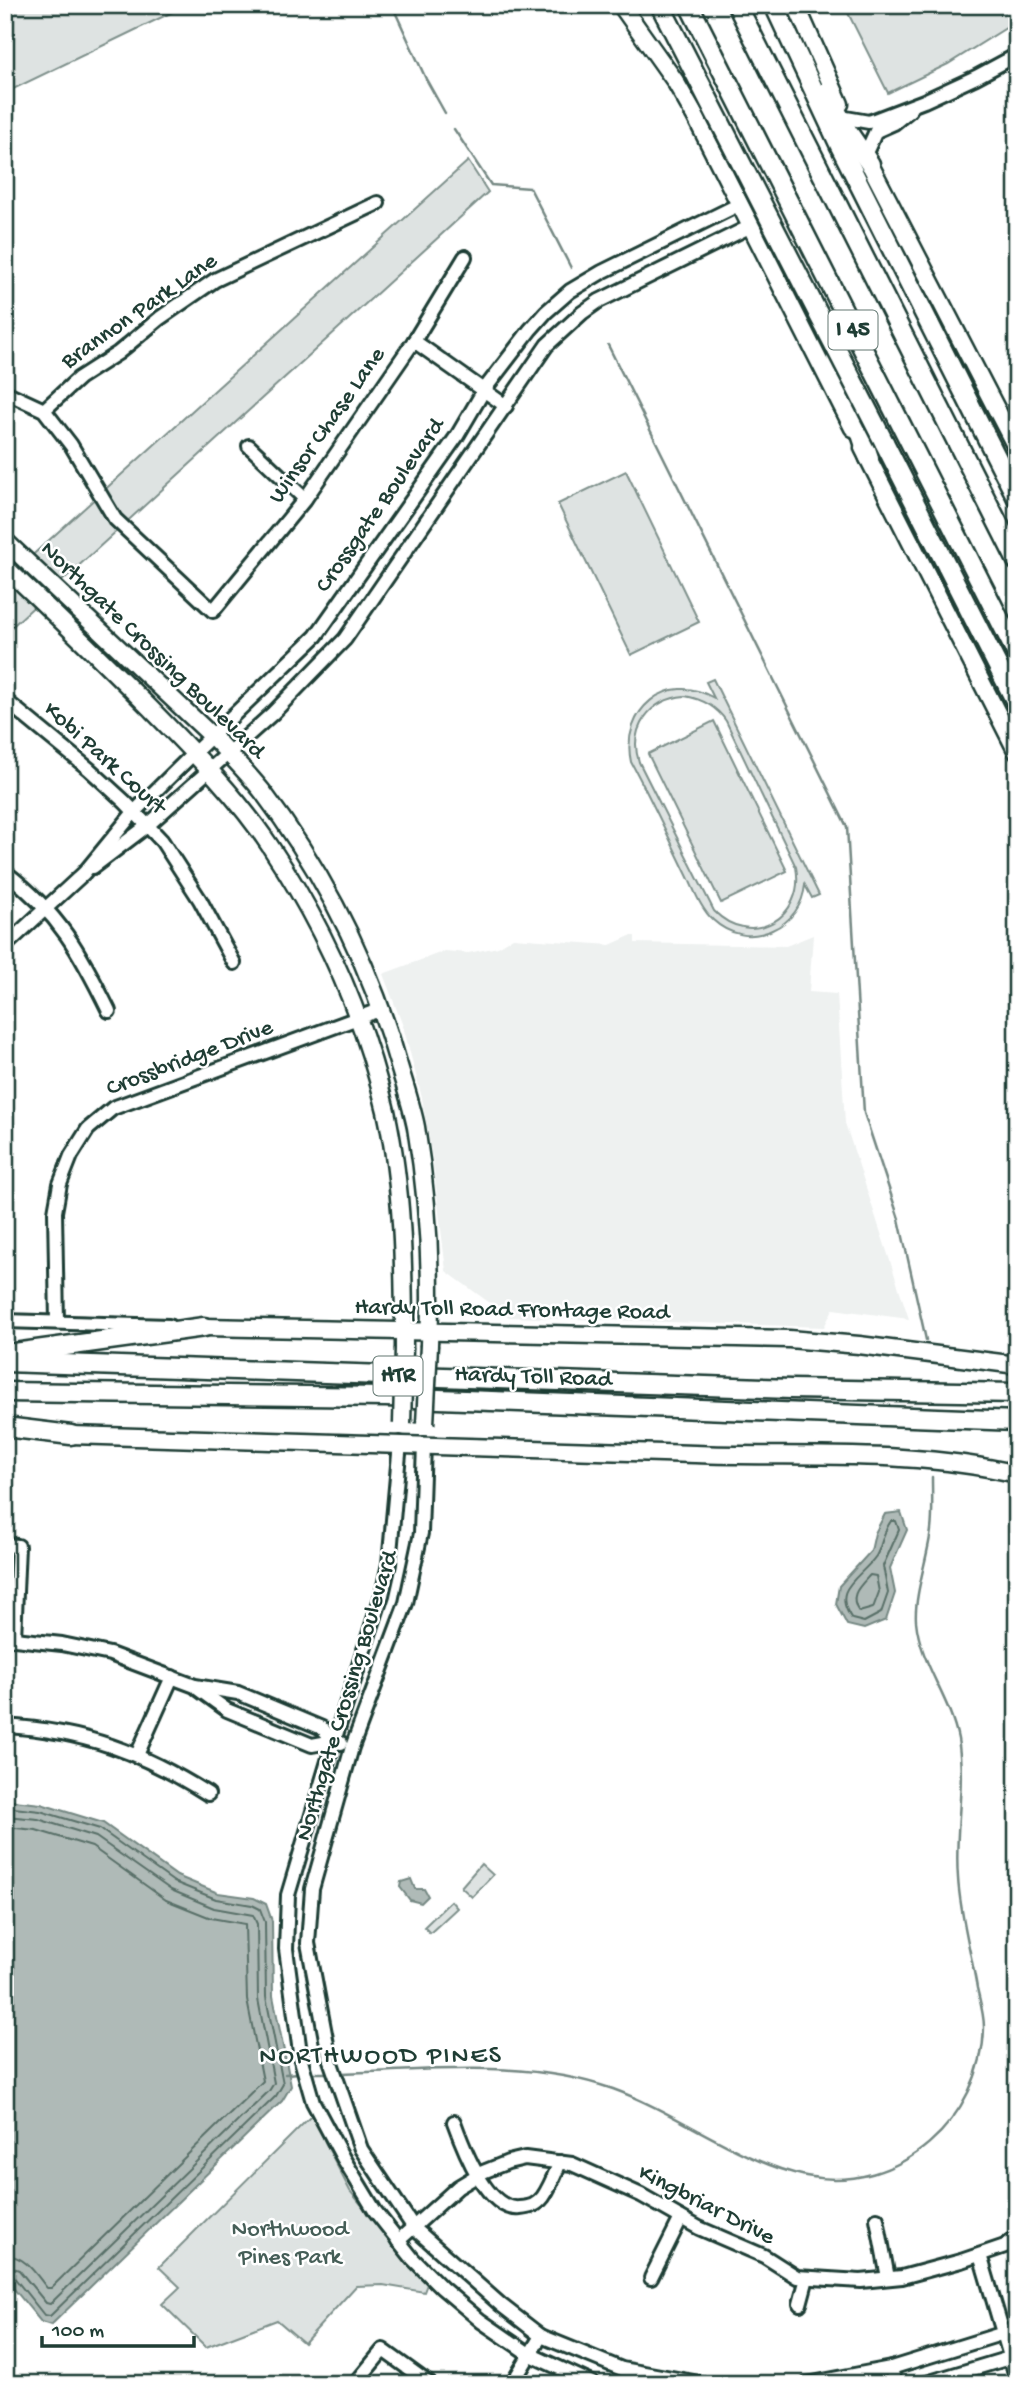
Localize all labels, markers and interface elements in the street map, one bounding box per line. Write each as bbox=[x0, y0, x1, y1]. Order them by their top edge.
street label: Brannon Park Lane bbox=[56, 247, 224, 377]
road number: I 45 bbox=[828, 310, 878, 350]
street label: Winsor Chase Lane bbox=[263, 342, 393, 510]
street label: Crossgate Boulevard bbox=[310, 411, 453, 599]
street label: Northgate Crossing Boulevard bbox=[33, 536, 272, 768]
street label: Kobi Park Court bbox=[36, 696, 173, 823]
street label: Crossbridge Drive bbox=[103, 1014, 278, 1104]
street label: Hardy Toll Road Frontage Road bbox=[354, 1294, 672, 1328]
road number: HTR bbox=[374, 1357, 422, 1396]
street label: Hardy Toll Road bbox=[454, 1361, 614, 1395]
street label: Northgate Crossing Boulevard bbox=[290, 1546, 407, 1845]
district label: NORTHWOOD PINES bbox=[259, 2042, 503, 2073]
street label: Kingbriar Drive bbox=[633, 2159, 780, 2253]
park label: Northwood Pines Park bbox=[232, 2216, 350, 2273]
scale bar bbox=[42, 2305, 194, 2349]
text: 100 m bbox=[51, 2320, 104, 2345]

